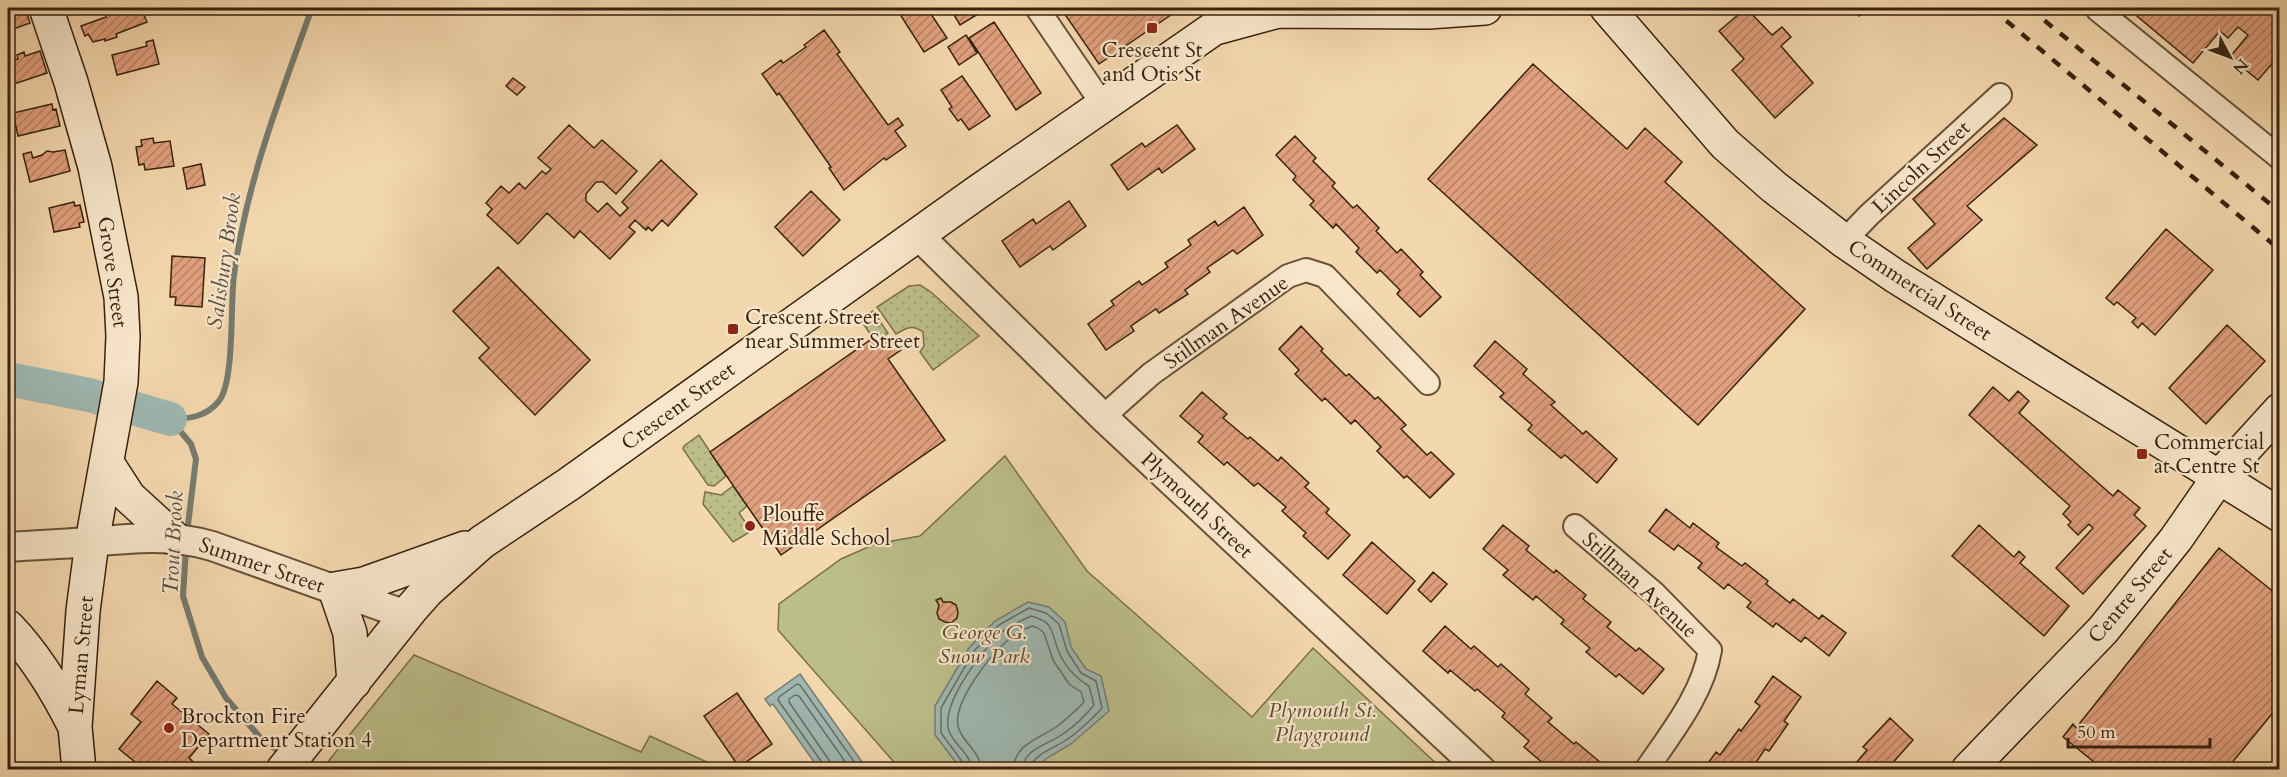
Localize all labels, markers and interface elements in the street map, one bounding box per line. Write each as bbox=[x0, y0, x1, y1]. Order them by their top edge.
marker: Crescent St and Otis St bbox=[1145, 21, 1159, 35]
north arrow bbox=[2200, 27, 2260, 87]
place label: Crescent St and Otis St bbox=[1102, 36, 1203, 89]
text: N bbox=[2228, 54, 2253, 79]
street label: Lincoln Street bbox=[1866, 114, 1977, 221]
water label: Salisbury Brook bbox=[200, 191, 248, 331]
street label: Grove Street bbox=[90, 215, 135, 330]
street label: Commercial Street bbox=[1842, 233, 1998, 348]
street label: Stillman Avenue bbox=[1158, 269, 1295, 376]
place label: Crescent Street near Summer Street bbox=[745, 303, 920, 356]
marker: Crescent Street near Summer Street bbox=[726, 322, 740, 336]
street label: Crescent Street bbox=[616, 355, 741, 458]
place label: Commercial at Centre St bbox=[2154, 428, 2264, 481]
street label: Plymouth Street bbox=[1134, 446, 1259, 565]
marker: Commercial at Centre St bbox=[2135, 447, 2149, 461]
water label: Trout Brook bbox=[155, 490, 191, 596]
place label: Plouffe Middle School bbox=[762, 500, 890, 553]
marker: Plouffe Middle School bbox=[743, 519, 757, 533]
street label: Stillman Avenue bbox=[1576, 526, 1704, 645]
street label: Summer Street bbox=[195, 530, 329, 601]
street label: Centre Street bbox=[2082, 541, 2179, 650]
street label: Lyman Street bbox=[62, 594, 101, 715]
park label: George G. Snow Park bbox=[938, 618, 1030, 671]
park label: Plymouth St. Playground bbox=[1268, 696, 1376, 749]
place label: Brockton Fire Department Station 4 bbox=[181, 702, 372, 755]
scale bar bbox=[2068, 711, 2210, 749]
text: 50 m bbox=[2077, 720, 2116, 745]
marker: Brockton Fire Department Station 4 bbox=[162, 721, 176, 735]

